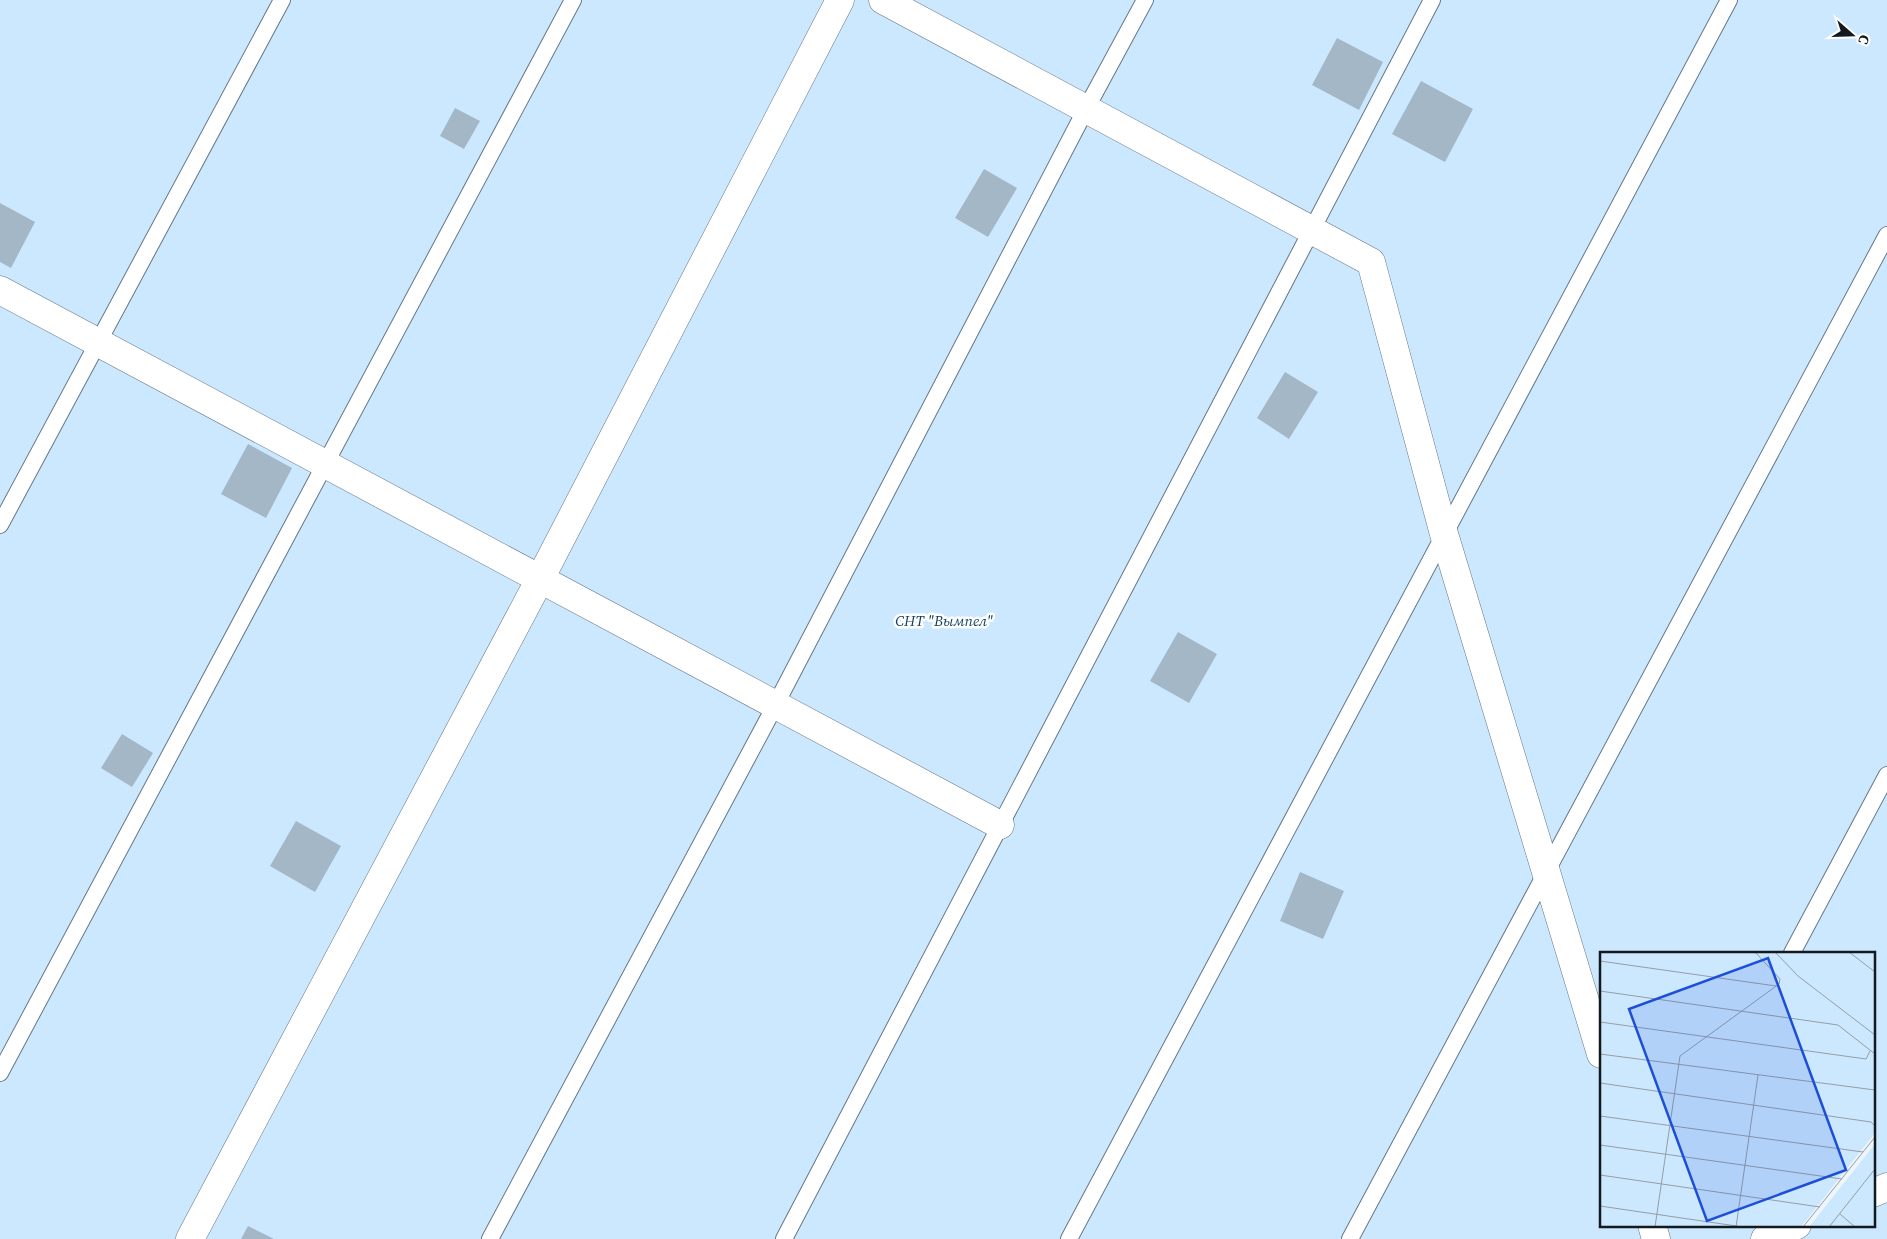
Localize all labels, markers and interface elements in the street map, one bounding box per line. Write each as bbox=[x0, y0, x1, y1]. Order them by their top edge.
north arrow bbox=[1827, 10, 1877, 60]
text: С bbox=[1853, 32, 1875, 47]
park label: СНТ "Вымпел" bbox=[895, 610, 993, 631]
inset map bbox=[1600, 952, 1874, 1226]

